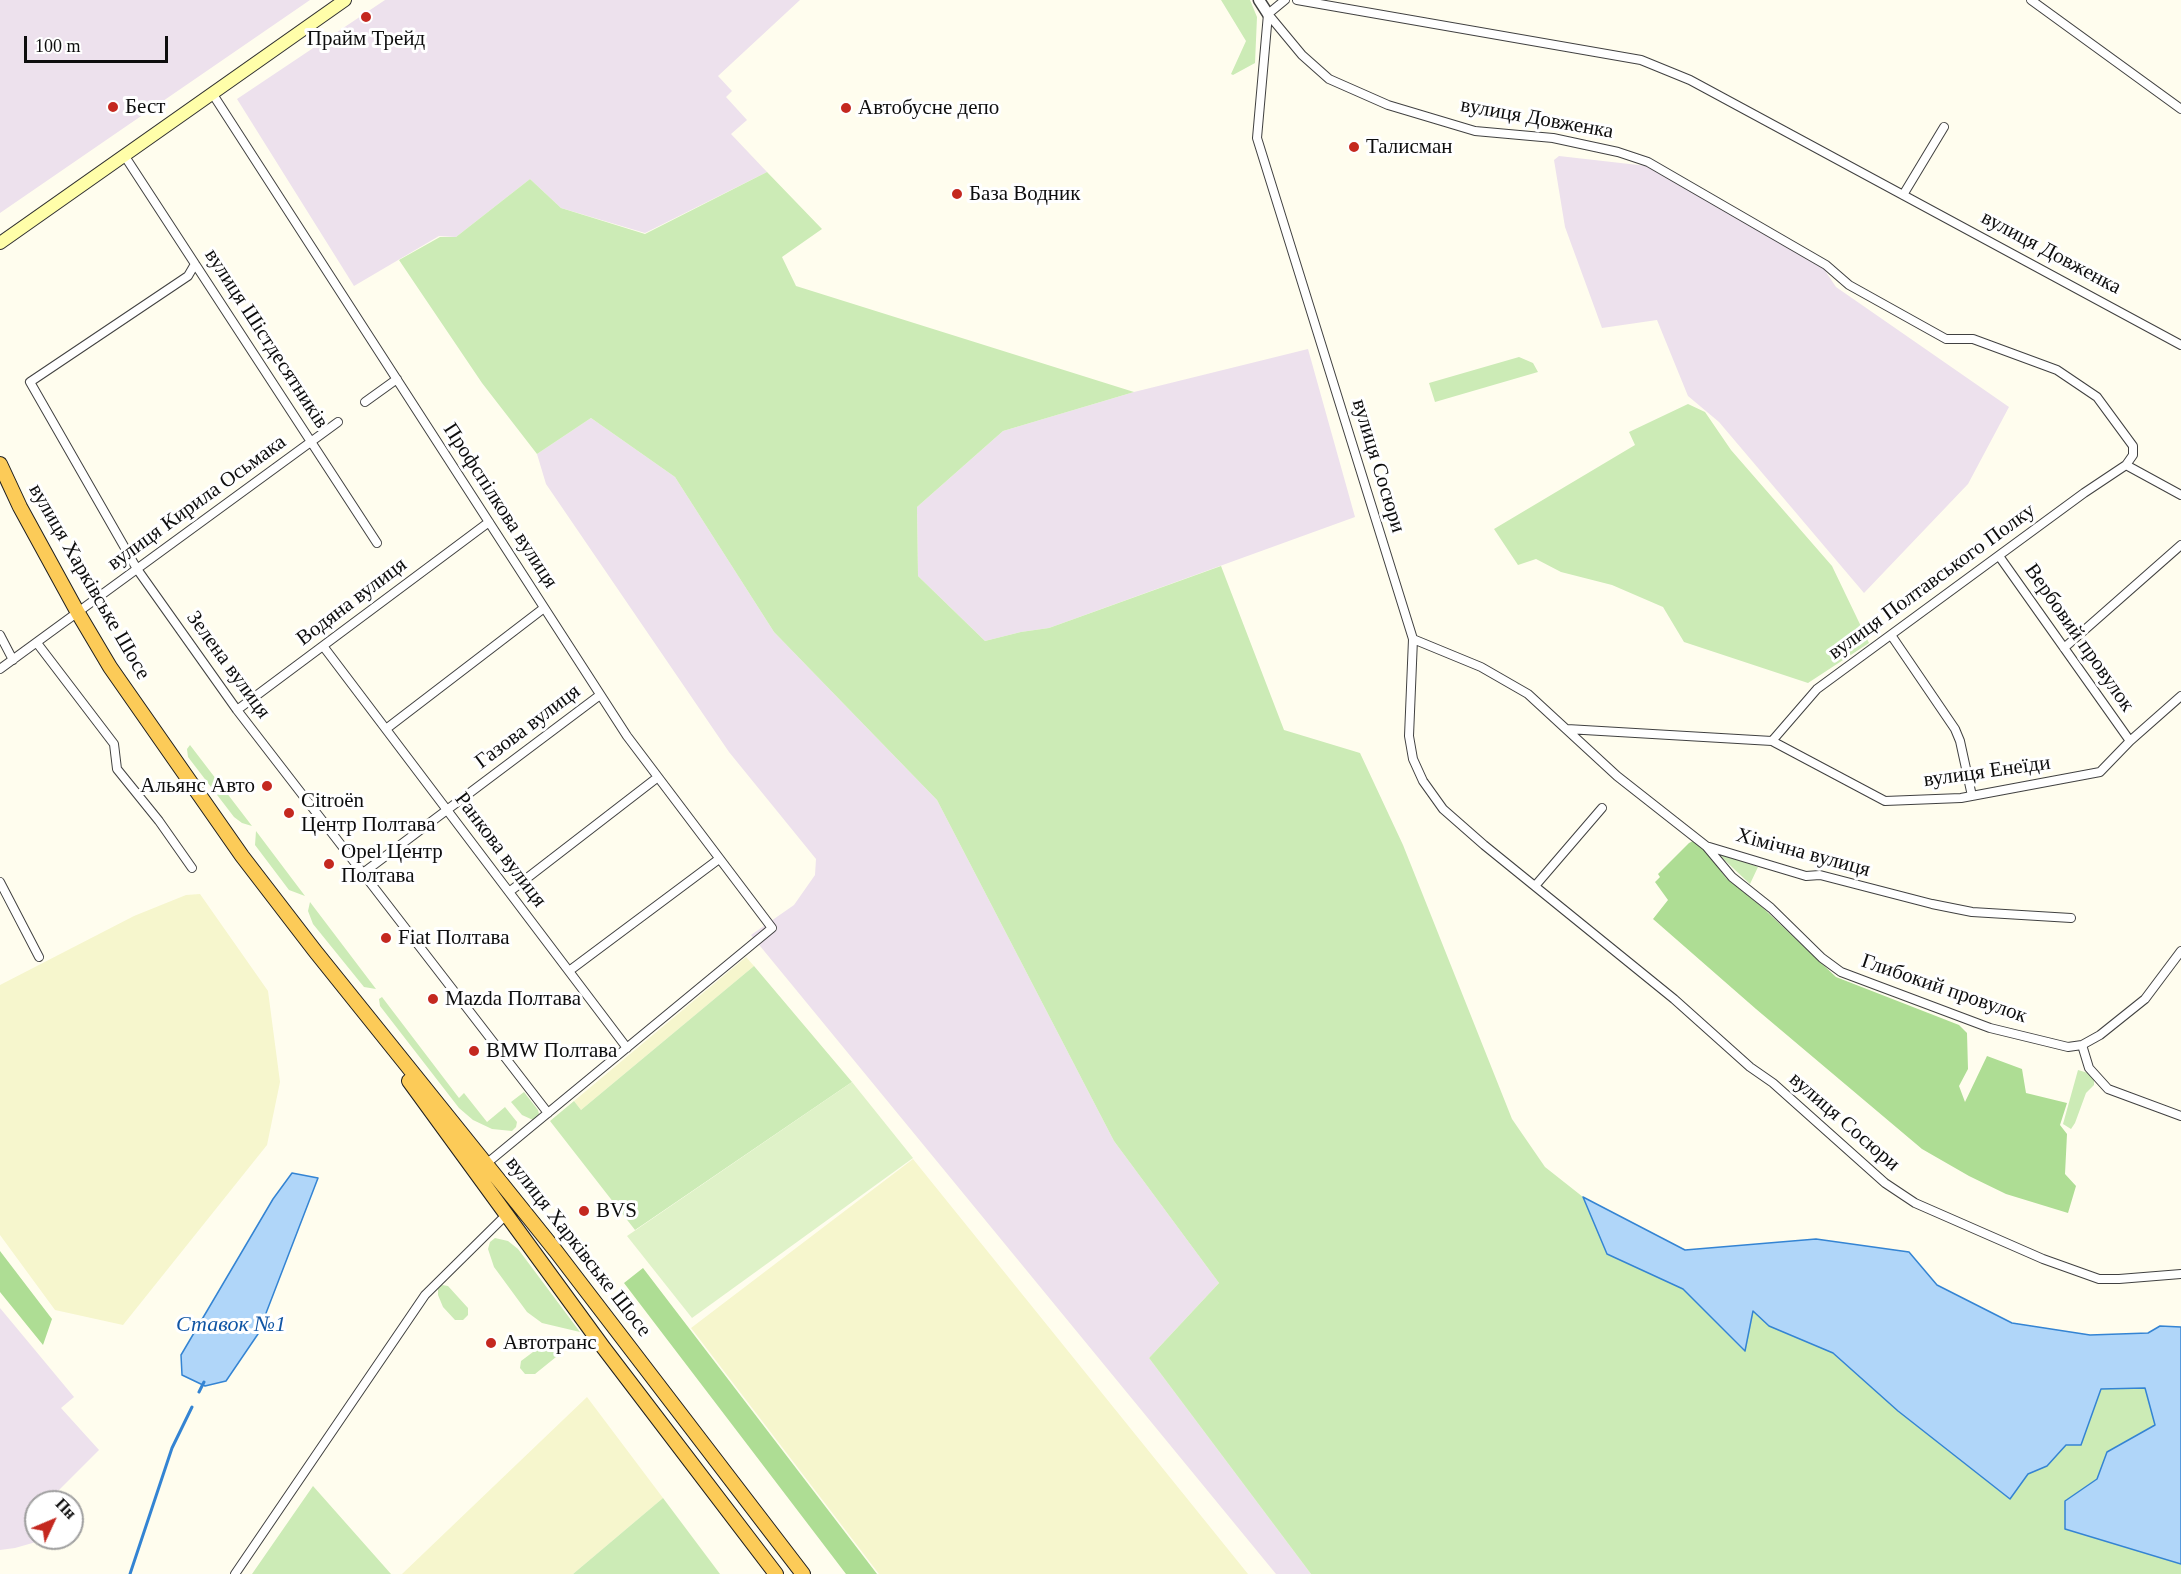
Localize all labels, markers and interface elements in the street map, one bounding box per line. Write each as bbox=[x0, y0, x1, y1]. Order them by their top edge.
marker: Прайм Трейд bbox=[359, 10, 373, 24]
scale bar bbox=[27, 24, 171, 62]
place label: Прайм Трейд bbox=[307, 26, 425, 52]
text: 100 m bbox=[35, 36, 81, 56]
street label: вулиця Довженка bbox=[1459, 93, 1615, 145]
place label: Бест bbox=[125, 94, 165, 120]
place label: Автобусне депо bbox=[858, 95, 999, 121]
marker: Бест bbox=[106, 100, 120, 114]
marker: Автобусне депо bbox=[839, 101, 853, 115]
place label: Талисман bbox=[1366, 134, 1453, 160]
marker: Талисман bbox=[1347, 140, 1361, 154]
place label: База Водник bbox=[969, 181, 1081, 207]
marker: База Водник bbox=[950, 187, 964, 201]
street label: вулиця Довженка bbox=[1977, 206, 2125, 300]
street label: вулиця Шістдесятників bbox=[199, 244, 333, 434]
street label: вулиця Сосюри bbox=[1346, 396, 1410, 536]
street label: Профспілкова вулиця bbox=[437, 419, 563, 593]
street label: вулиця Кирила Осьмака bbox=[103, 430, 291, 576]
street label: вулиця Харківське Шосе bbox=[23, 480, 155, 684]
street label: вулиця Полтавського Полку bbox=[1824, 498, 2040, 666]
street label: Водяна вулиця bbox=[292, 552, 412, 652]
street label: Вербовий провулок bbox=[2019, 559, 2139, 717]
street label: Зелена вулиця bbox=[181, 606, 275, 724]
street label: Газова вулиця bbox=[470, 679, 586, 775]
street label: вулиця Енеїди bbox=[1922, 751, 2052, 793]
place label: Альянс Авто bbox=[140, 773, 255, 799]
marker: Альянс Авто bbox=[260, 779, 274, 793]
place label: Citroën Центр Полтава bbox=[301, 788, 435, 838]
street label: Ранкова вулиця bbox=[449, 788, 551, 912]
marker: Citroën Центр Полтава bbox=[282, 806, 296, 820]
street label: Хімічна вулиця bbox=[1733, 823, 1873, 883]
place label: Opel Центр Полтава bbox=[341, 839, 443, 889]
marker: Opel Центр Полтава bbox=[322, 857, 336, 871]
place label: Fiat Полтава bbox=[398, 925, 510, 951]
marker: Fiat Полтава bbox=[379, 931, 393, 945]
street label: Глибокий провулок bbox=[1858, 949, 2030, 1029]
place label: Mazda Полтава bbox=[445, 986, 581, 1012]
marker: Mazda Полтава bbox=[426, 992, 440, 1006]
place label: BMW Полтава bbox=[486, 1038, 617, 1064]
marker: BMW Полтава bbox=[467, 1044, 481, 1058]
street label: вулиця Сосюри bbox=[1784, 1067, 1904, 1177]
street label: вулиця Харківське Шосе bbox=[500, 1152, 656, 1342]
place label: BVS bbox=[596, 1198, 637, 1224]
marker: BVS bbox=[577, 1204, 591, 1218]
water label: Ставок №1 bbox=[176, 1312, 286, 1338]
place label: Автотранс bbox=[503, 1330, 596, 1356]
marker: Автотранс bbox=[484, 1336, 498, 1350]
north arrow bbox=[24, 1490, 84, 1550]
text: Пн bbox=[52, 1495, 80, 1522]

